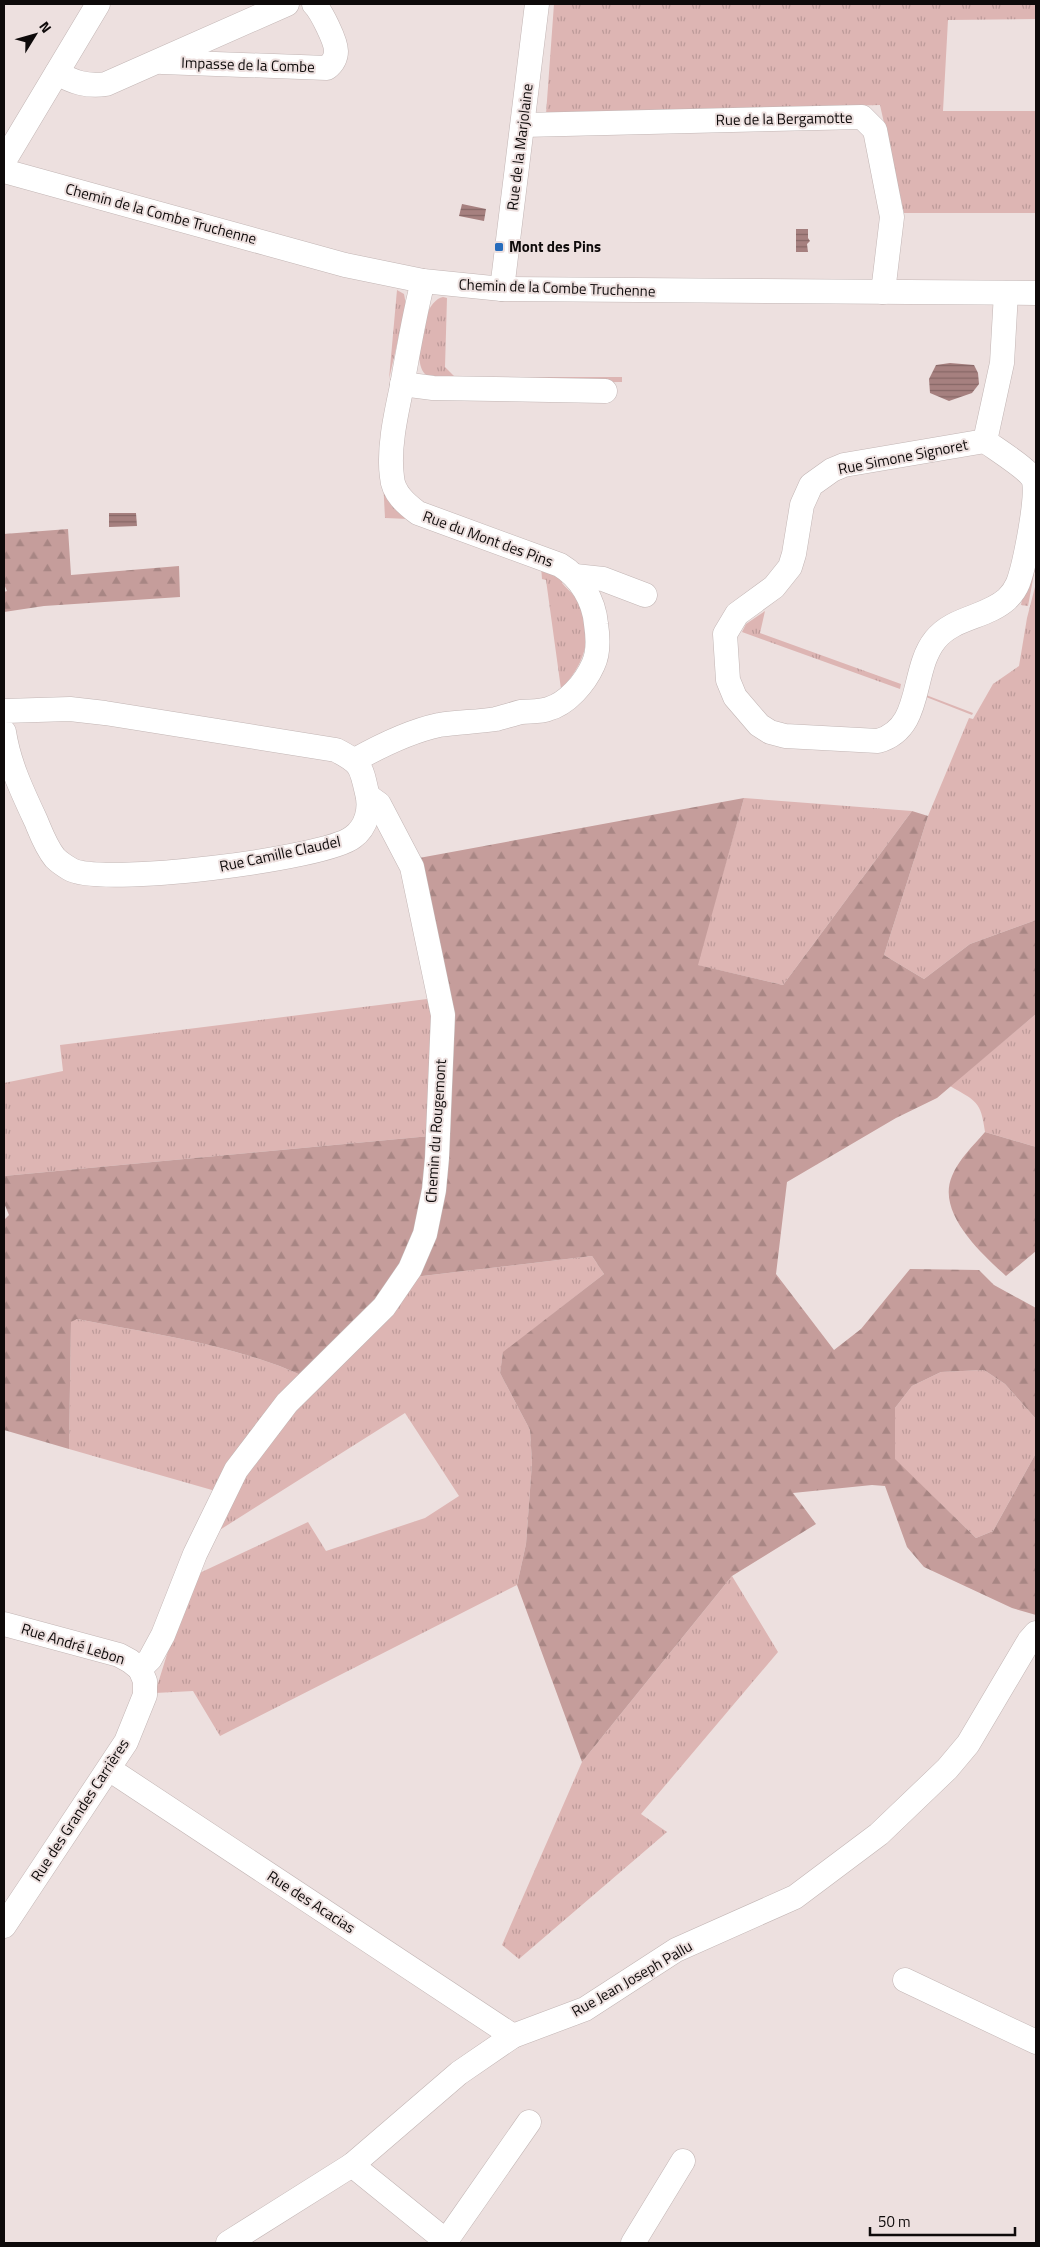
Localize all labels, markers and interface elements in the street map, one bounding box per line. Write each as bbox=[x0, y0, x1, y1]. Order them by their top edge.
north arrow bbox=[10, 10, 60, 60]
text: N bbox=[34, 17, 57, 37]
street label: Impasse de la Combe bbox=[181, 51, 315, 78]
street label: Rue de la Marjolaine bbox=[500, 82, 539, 212]
street label: Rue de la Bergamotte bbox=[715, 106, 853, 131]
street label: Chemin de la Combe Truchenne bbox=[63, 177, 259, 250]
place label: Mont des Pins bbox=[509, 235, 601, 258]
marker: Mont des Pins bbox=[493, 241, 505, 253]
street label: Chemin de la Combe Truchenne bbox=[458, 273, 656, 302]
street label: Rue Simone Signoret bbox=[836, 433, 970, 480]
street label: Rue du Mont des Pins bbox=[420, 504, 557, 573]
street label: Rue Camille Claudel bbox=[217, 829, 343, 878]
street label: Chemin du Rougemont bbox=[419, 1058, 452, 1204]
street label: Rue André Lebon bbox=[18, 1617, 128, 1670]
street label: Rue des Grandes Carrières bbox=[25, 1734, 134, 1886]
street label: Rue des Acacias bbox=[263, 1864, 360, 1939]
street label: Rue Jean Joseph Pallu bbox=[567, 1935, 696, 2023]
scale bar bbox=[870, 2204, 1015, 2236]
text: 50 m bbox=[878, 2210, 911, 2233]

